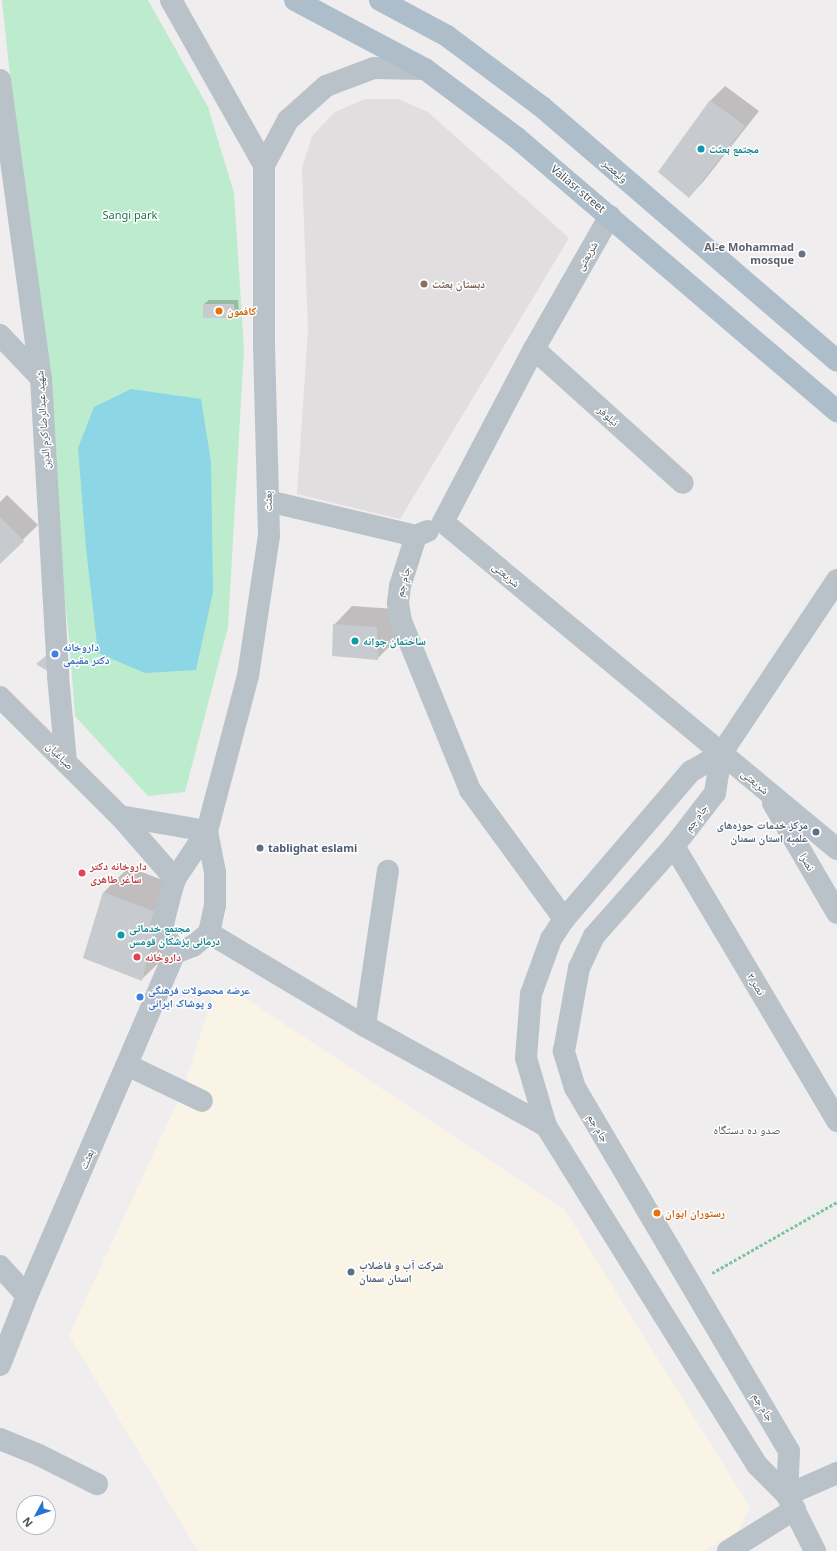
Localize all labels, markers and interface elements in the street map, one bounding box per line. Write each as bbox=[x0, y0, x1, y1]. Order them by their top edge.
place label: مجتمع بعثت bbox=[709, 142, 759, 156]
marker: مجتمع بعثت bbox=[696, 144, 706, 154]
street label: ولیعصر bbox=[600, 157, 630, 185]
street label: Valiasr street bbox=[548, 162, 608, 216]
park label: Sangi park bbox=[103, 208, 157, 222]
street label: شریعتی bbox=[573, 239, 601, 273]
place label: Al-e Mohammad mosque bbox=[704, 241, 794, 267]
marker: Al-e Mohammad mosque bbox=[797, 249, 807, 259]
place label: دبستان بعثت bbox=[432, 277, 485, 291]
marker: دبستان بعثت bbox=[419, 279, 429, 289]
place label: کافمون bbox=[227, 304, 256, 318]
marker: کافمون bbox=[214, 306, 224, 316]
street label: شهید عبدالرضا کرم الدین bbox=[33, 370, 53, 470]
street label: نیلوفر bbox=[595, 403, 621, 429]
street label: بعثت bbox=[261, 491, 275, 511]
street label: شریعتی bbox=[490, 560, 522, 590]
street label: جام جم bbox=[393, 565, 413, 599]
place label: ساختمان جوانه bbox=[363, 634, 426, 648]
marker: ساختمان جوانه bbox=[350, 636, 360, 646]
place label: داروخانه دکتر مقیمی bbox=[63, 641, 110, 667]
marker: داروخانه دکتر مقیمی bbox=[50, 649, 60, 659]
street label: صباغیان bbox=[44, 740, 76, 772]
street label: شریعتی bbox=[739, 767, 771, 797]
street label: جام جم bbox=[681, 802, 711, 834]
place label: مرکز خدمات حوزه‌های علمیه استان سمنان bbox=[717, 819, 808, 845]
marker: مرکز خدمات حوزه‌های علمیه استان سمنان bbox=[811, 827, 821, 837]
place label: tablighat eslami bbox=[268, 841, 357, 855]
marker: tablighat eslami bbox=[255, 843, 265, 853]
street label: نصرا bbox=[797, 851, 817, 873]
place label: داروخانه دکتر ساغر طاهری bbox=[90, 860, 147, 886]
marker: داروخانه دکتر ساغر طاهری bbox=[77, 868, 87, 878]
place label: مجتمع خدماتی درمانی پزشکان قومس bbox=[129, 922, 220, 948]
marker: مجتمع خدماتی درمانی پزشکان قومس bbox=[116, 930, 126, 940]
place label: داروخانه bbox=[145, 950, 181, 964]
marker: داروخانه bbox=[132, 952, 142, 962]
street label: نصر ۲ bbox=[744, 970, 768, 998]
place label: عرضه محصولات فرهنگی و پوشاک ایرانی bbox=[148, 984, 250, 1010]
marker: عرضه محصولات فرهنگی و پوشاک ایرانی bbox=[135, 992, 145, 1002]
street label: جام جم bbox=[584, 1111, 612, 1145]
district label: صدو ده دستگاه bbox=[713, 1123, 781, 1137]
street label: بعثت bbox=[77, 1147, 97, 1171]
place label: رستوران ایوان bbox=[665, 1206, 725, 1220]
marker: رستوران ایوان bbox=[652, 1208, 662, 1218]
place label: شرکت آب و فاضلاب استان سمنان bbox=[359, 1259, 443, 1285]
marker: شرکت آب و فاضلاب استان سمنان bbox=[346, 1267, 356, 1277]
street label: جام جم bbox=[749, 1390, 777, 1424]
north arrow bbox=[16, 1495, 56, 1535]
text: N bbox=[19, 1514, 36, 1531]

